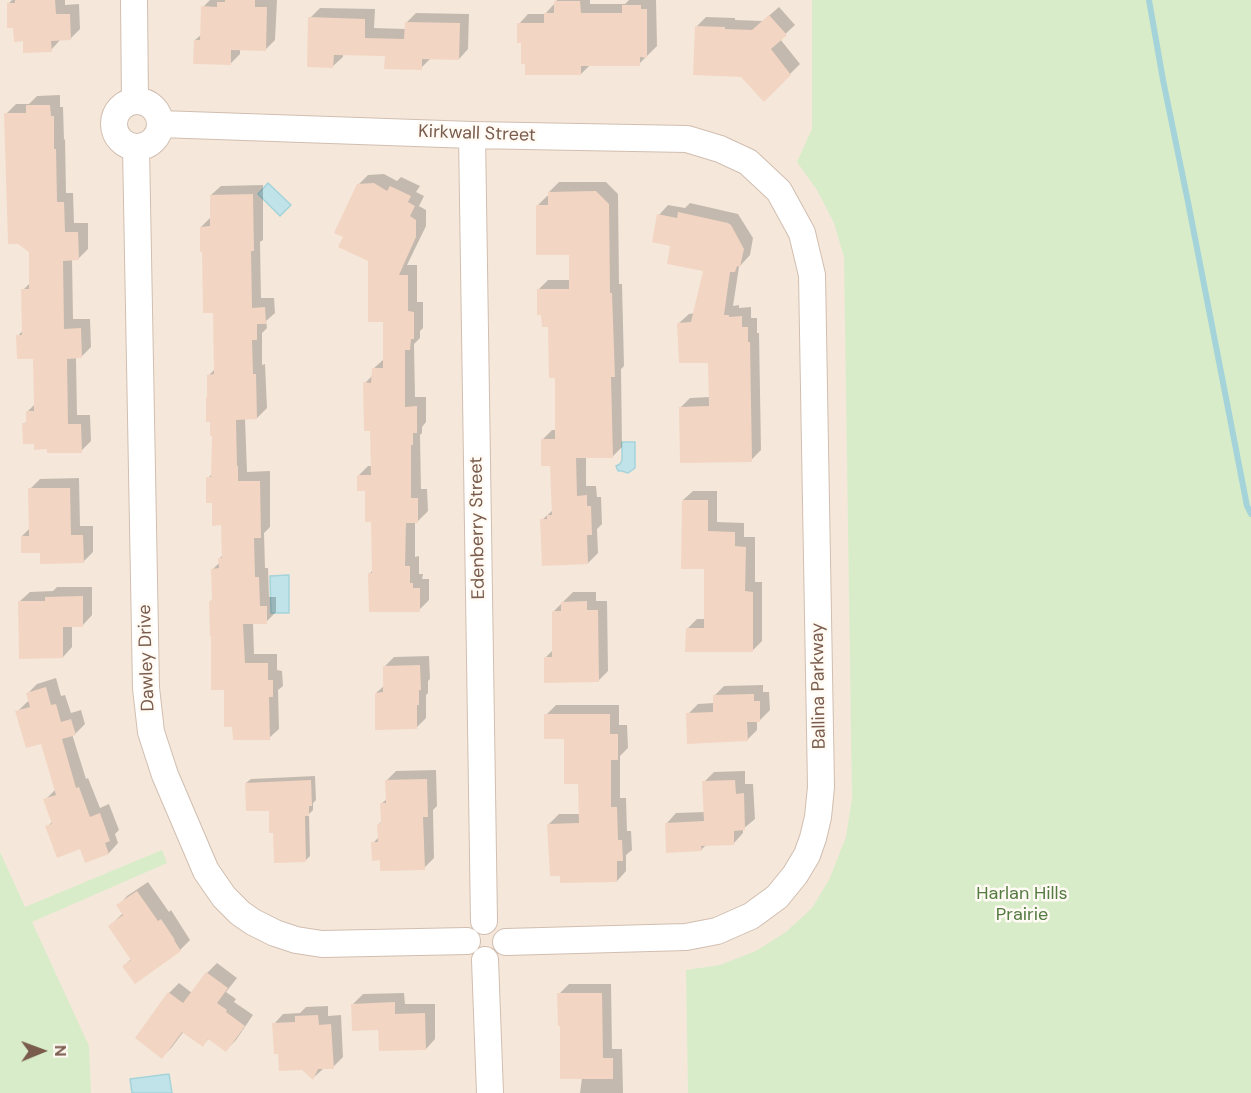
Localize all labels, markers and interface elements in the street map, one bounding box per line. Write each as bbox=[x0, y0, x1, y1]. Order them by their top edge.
street label: Kirkwall Street bbox=[418, 121, 536, 147]
street label: Edenberry Street bbox=[466, 457, 490, 599]
street label: Dawley Drive bbox=[134, 604, 160, 712]
street label: Ballina Parkway bbox=[807, 623, 831, 749]
park label: Harlan Hills Prairie bbox=[976, 883, 1068, 926]
north arrow bbox=[12, 1021, 72, 1081]
text: N bbox=[50, 1045, 71, 1057]

